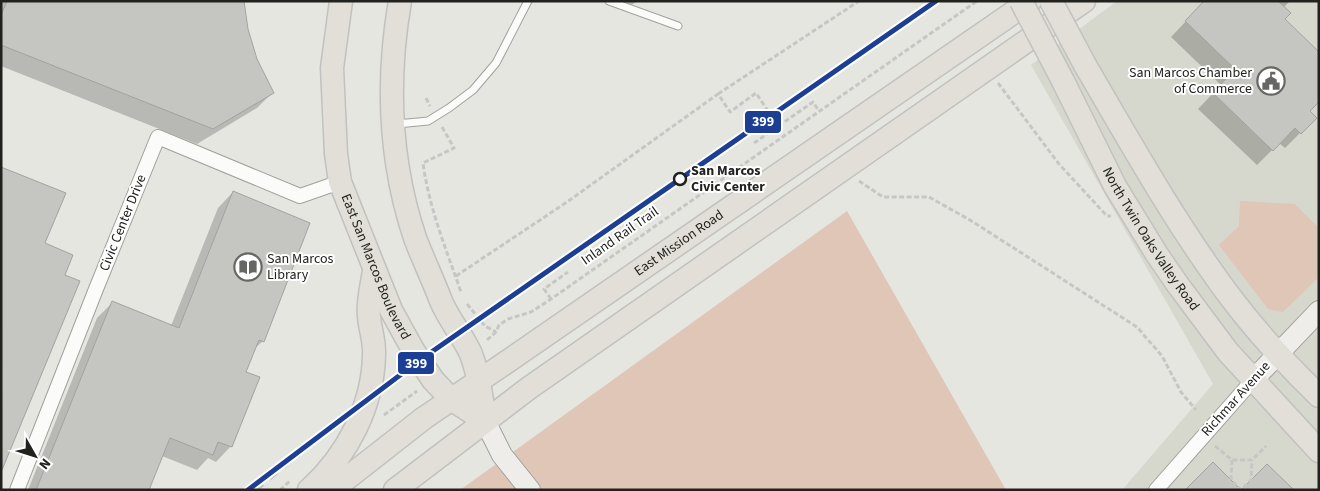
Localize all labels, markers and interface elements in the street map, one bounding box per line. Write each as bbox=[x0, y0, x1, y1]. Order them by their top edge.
place label: San Marcos Chamber of Commerce bbox=[1129, 63, 1252, 99]
public building icon: San Marcos Chamber of Commerce bbox=[1256, 66, 1286, 96]
line badge: 399 bbox=[744, 110, 782, 134]
text: 399 bbox=[752, 112, 774, 132]
place label: San Marcos Civic Center bbox=[691, 161, 765, 197]
street label: North Twin Oaks Valley Road bbox=[1097, 164, 1204, 315]
street label: Civic Center Drive bbox=[94, 172, 152, 274]
marker: San Marcos Civic Center bbox=[673, 172, 687, 186]
street label: East San Marcos Boulevard bbox=[336, 191, 415, 343]
street label: Inland Rail Trail bbox=[577, 202, 663, 270]
street label: East Mission Road bbox=[630, 205, 728, 281]
place label: San Marcos Library bbox=[267, 249, 334, 285]
library icon: San Marcos Library bbox=[233, 252, 263, 282]
line badge: 399 bbox=[397, 351, 435, 375]
text: 399 bbox=[405, 354, 427, 374]
street label: Richmar Avenue bbox=[1197, 357, 1275, 441]
north arrow bbox=[10, 431, 60, 481]
text: N bbox=[34, 454, 55, 473]

